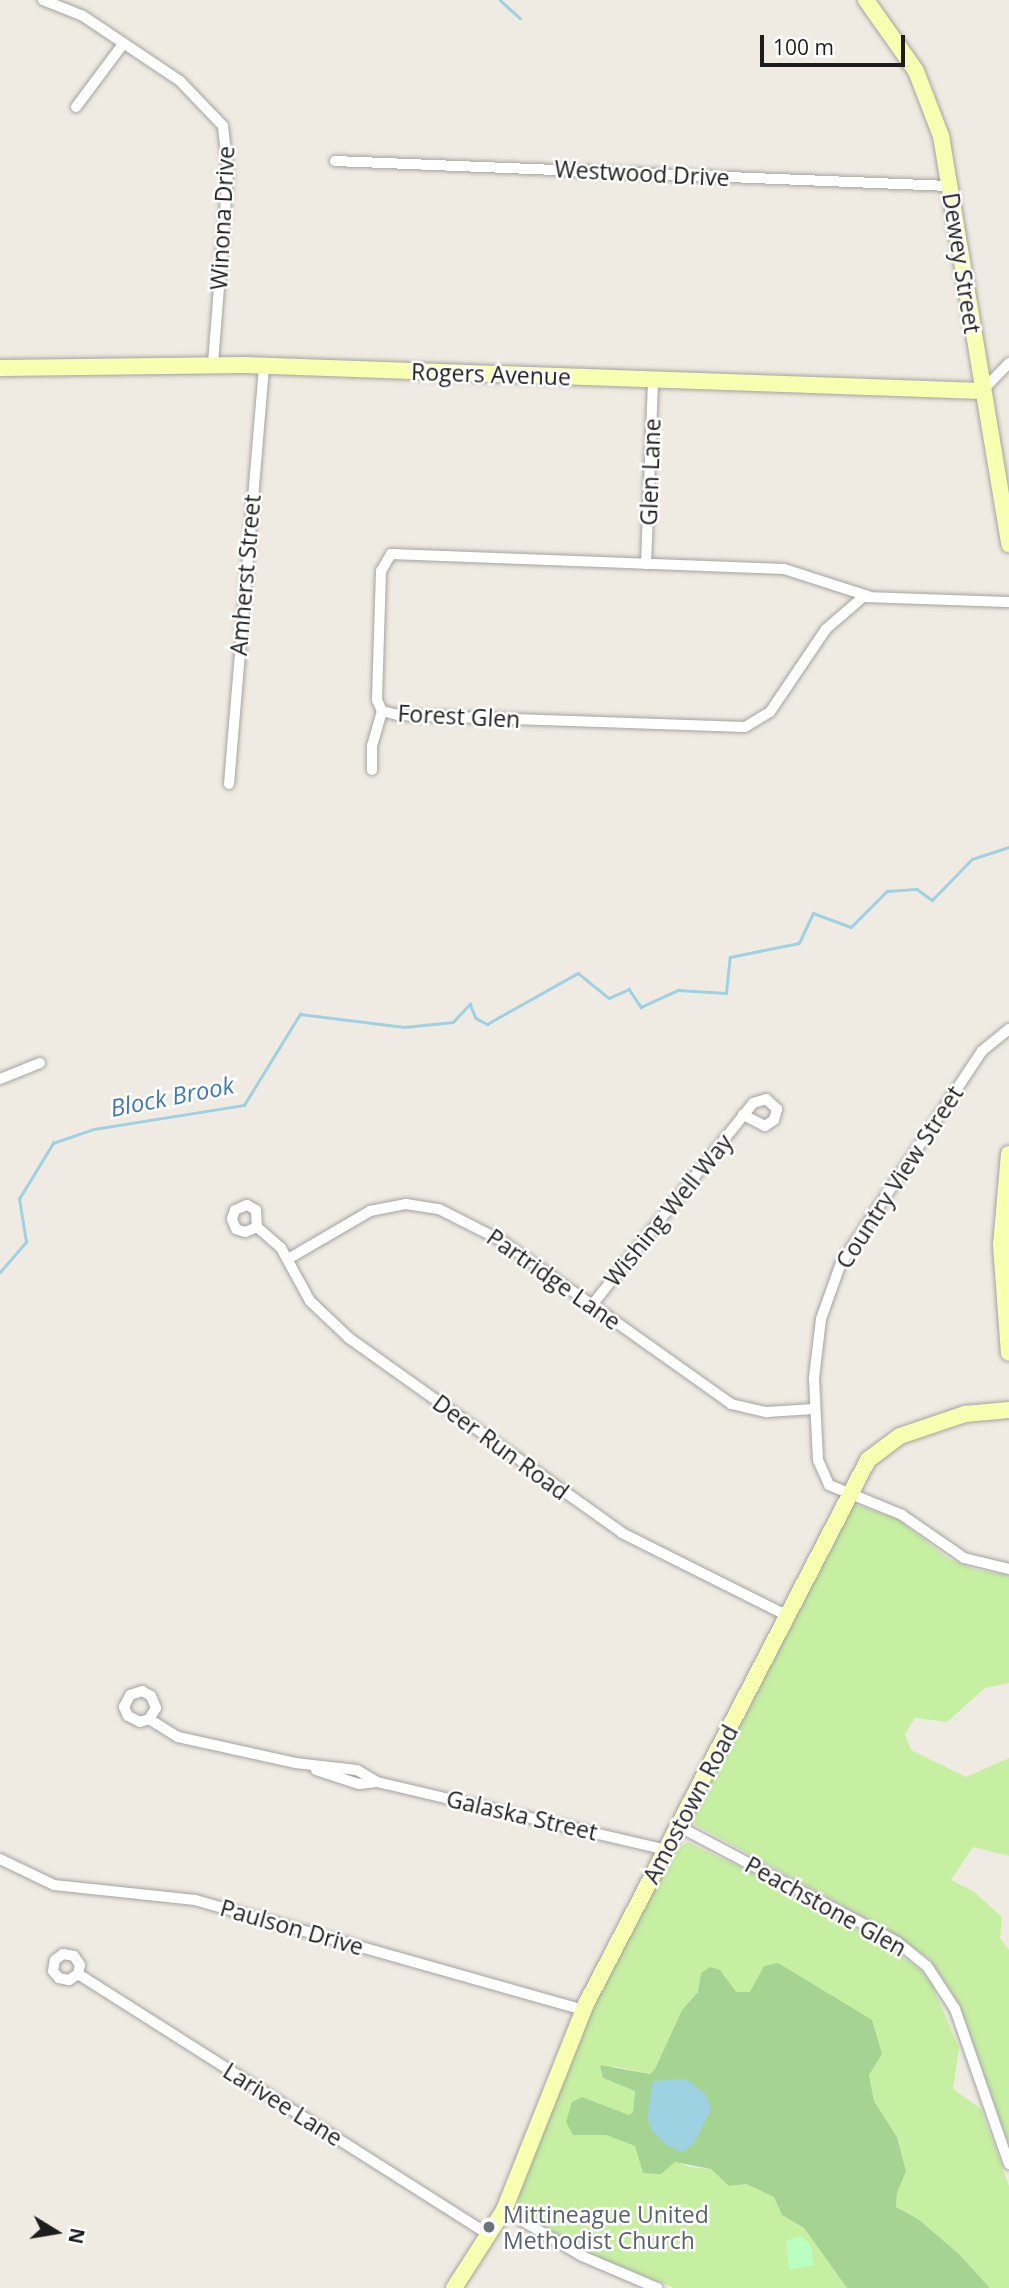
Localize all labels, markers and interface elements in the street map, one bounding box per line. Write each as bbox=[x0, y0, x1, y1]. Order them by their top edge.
scale bar bbox=[764, 21, 909, 65]
text: 100 m bbox=[773, 33, 834, 61]
street label: Winona Drive bbox=[204, 145, 240, 291]
street label: Westwood Drive bbox=[554, 155, 730, 191]
street label: Dewey Street bbox=[937, 191, 987, 335]
street label: Rogers Avenue bbox=[411, 357, 571, 391]
street label: Glen Lane bbox=[634, 418, 666, 526]
street label: Amherst Street bbox=[224, 493, 266, 657]
street label: Forest Glen bbox=[397, 699, 521, 733]
water label: Block Brook bbox=[108, 1070, 236, 1122]
street label: Country View Street bbox=[830, 1081, 968, 1273]
street label: Wishing Well Way bbox=[598, 1128, 738, 1292]
street label: Partridge Lane bbox=[482, 1223, 626, 1335]
street label: Deer Run Road bbox=[428, 1388, 574, 1506]
street label: Amostown Road bbox=[637, 1720, 743, 1888]
street label: Galaska Street bbox=[444, 1784, 600, 1846]
street label: Peachstone Glen bbox=[741, 1850, 911, 1962]
street label: Paulson Drive bbox=[217, 1893, 367, 1961]
street label: Larivee Lane bbox=[218, 2057, 348, 2151]
north arrow bbox=[21, 2197, 91, 2267]
place label: Mittineague United Methodist Church bbox=[503, 2200, 709, 2254]
marker: Mittineague United Methodist Church bbox=[481, 2219, 497, 2235]
text: N bbox=[62, 2226, 91, 2246]

